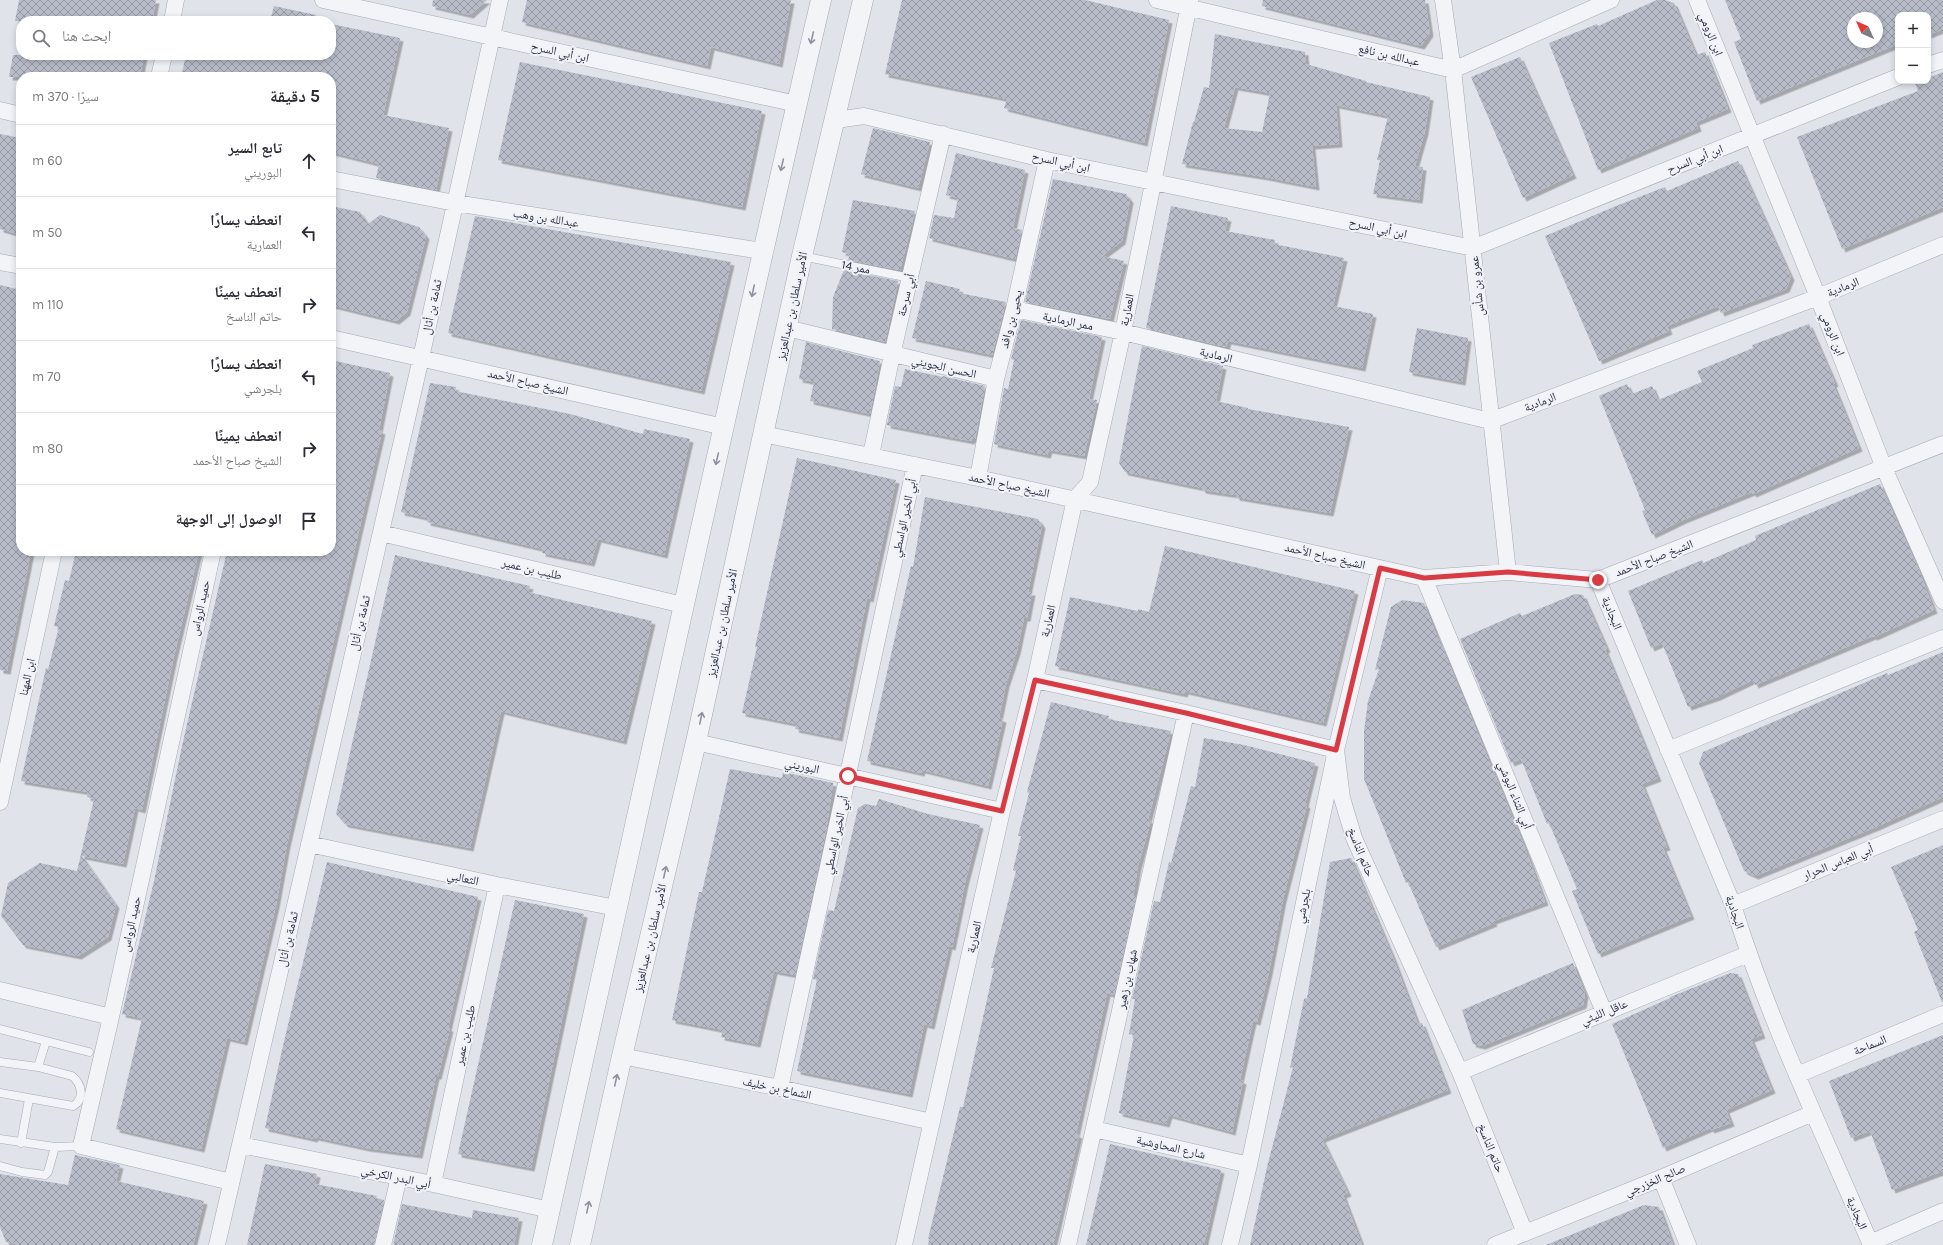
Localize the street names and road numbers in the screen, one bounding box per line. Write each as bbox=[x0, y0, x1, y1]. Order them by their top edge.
street label: ابن الرومي bbox=[1693, 10, 1726, 59]
street label: ابن أبي السرح bbox=[529, 39, 591, 68]
street label: عبدالله بن نافع bbox=[1357, 41, 1421, 69]
street label: ابن أبي السرح bbox=[1665, 141, 1726, 179]
street label: ابن أبي السرح bbox=[1030, 149, 1092, 178]
street label: عبدالله بن وهب bbox=[512, 206, 580, 230]
street label: ابن أبي السرح bbox=[1347, 215, 1409, 244]
street label: الأمير سلطان بن عبدالعزيز bbox=[773, 250, 811, 363]
street label: عمرو بن شأس bbox=[1467, 255, 1487, 317]
street label: ممر 14 bbox=[841, 257, 871, 277]
street label: أبي سرحة bbox=[894, 272, 921, 318]
street label: الرمادية bbox=[1825, 274, 1861, 300]
street label: ثمامة بن أثال bbox=[419, 277, 445, 336]
street label: يحيى بن وافد bbox=[997, 288, 1025, 350]
street label: العمارية bbox=[1117, 293, 1137, 327]
street label: ممر الرمادية bbox=[1041, 309, 1095, 333]
street label: ابن الرومي bbox=[1815, 310, 1848, 359]
street label: الرمادية bbox=[1198, 344, 1234, 366]
street label: الحسن الجويني bbox=[910, 353, 978, 384]
street label: الشيخ صباح الأحمد bbox=[486, 366, 570, 398]
street label: الرمادية bbox=[1522, 389, 1558, 415]
street label: الشيخ صباح الأحمد bbox=[967, 470, 1051, 501]
street label: أبي الخير الواسطي bbox=[889, 477, 922, 559]
street label: الشيخ صباح الأحمد bbox=[1613, 537, 1695, 580]
street label: الشيخ صباح الأحمد bbox=[1283, 540, 1367, 572]
street label: طليب بن عمير bbox=[500, 555, 563, 583]
street label: الأمير سلطان بن عبدالعزيز bbox=[703, 567, 741, 680]
street label: حميد الرواس bbox=[187, 579, 213, 637]
street label: ثمامة بن أثال bbox=[347, 593, 374, 652]
street label: البجادية bbox=[1599, 594, 1625, 632]
street label: العمارية bbox=[1038, 603, 1059, 638]
street label: ابن المهنا bbox=[16, 657, 38, 697]
street label: البوريني bbox=[783, 756, 821, 779]
street label: أبي الثناء البوشي bbox=[1492, 759, 1535, 832]
street label: أبي الخير الواسطي bbox=[821, 794, 854, 876]
street label: حاتم الناسخ bbox=[1344, 825, 1377, 879]
street label: أبي العباس الحرار bbox=[1800, 841, 1877, 886]
street label: الثعالبي bbox=[445, 868, 480, 891]
street label: الأمير سلطان بن عبدالعزيز bbox=[631, 882, 670, 994]
street label: بلجرشي bbox=[1292, 887, 1316, 925]
street label: البجادية bbox=[1722, 893, 1747, 931]
street label: حميد الرواس bbox=[118, 895, 144, 953]
street label: ثمامة بن أثال bbox=[275, 909, 302, 968]
street label: العمارية bbox=[964, 919, 985, 954]
street label: شهاب بن زهير bbox=[1114, 948, 1141, 1011]
street label: عاقل الليثي bbox=[1579, 996, 1631, 1031]
street label: طليب بن عمير bbox=[452, 1004, 479, 1067]
street label: السماحة bbox=[1851, 1032, 1889, 1058]
street label: الشماخ بن خليف bbox=[741, 1074, 813, 1102]
street label: حاتم الناسخ bbox=[1474, 1121, 1507, 1175]
street label: شارع المحاوشية bbox=[1135, 1132, 1207, 1163]
street label: صالح الخزرجي bbox=[1623, 1161, 1689, 1202]
street label: أبي البدر الكرخي bbox=[359, 1163, 432, 1194]
street label: البجادية bbox=[1843, 1194, 1870, 1232]

